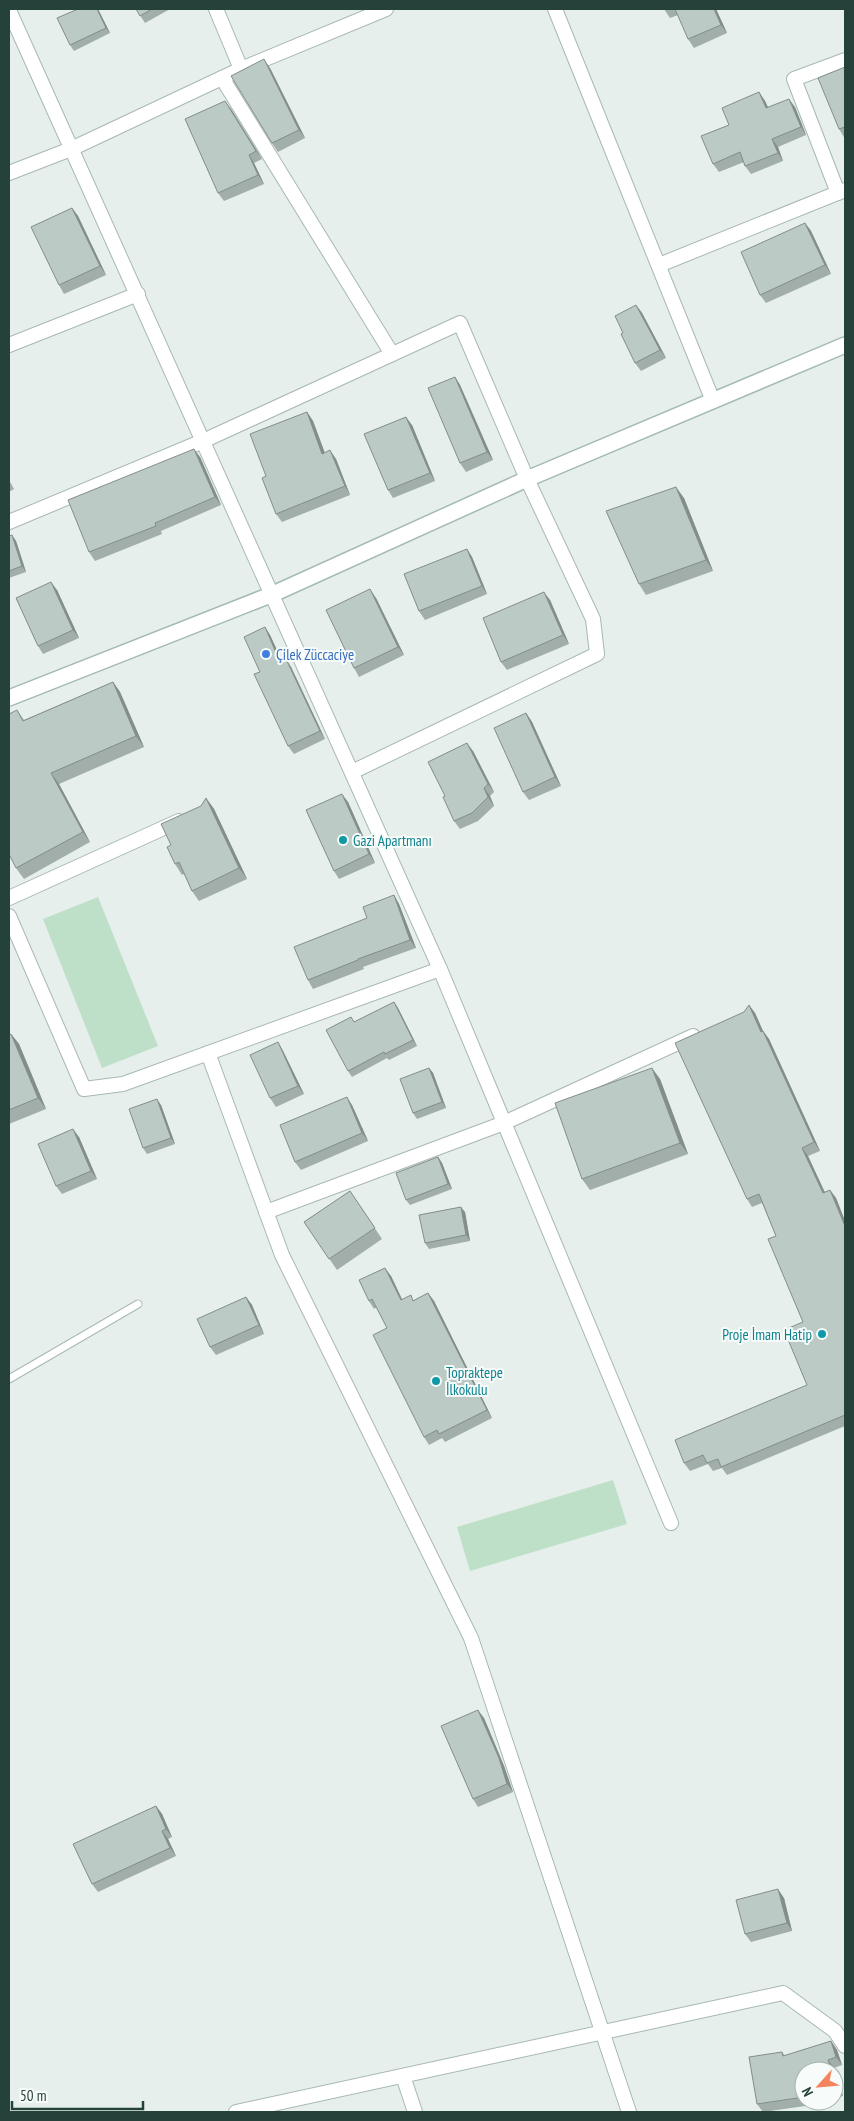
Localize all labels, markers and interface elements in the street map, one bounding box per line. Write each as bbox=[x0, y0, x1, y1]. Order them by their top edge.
place label: Çilek Züccaciye bbox=[276, 645, 354, 664]
marker: Çilek Züccaciye bbox=[260, 648, 272, 660]
place label: Gazi Apartmanı bbox=[353, 831, 432, 850]
marker: Gazi Apartmanı bbox=[337, 834, 349, 846]
place label: Proje İmam Hatip bbox=[722, 1325, 812, 1344]
marker: Proje İmam Hatip bbox=[816, 1328, 828, 1340]
place label: Topraktepe İlkokulu bbox=[446, 1363, 503, 1399]
marker: Topraktepe İlkokulu bbox=[430, 1375, 442, 1387]
north arrow bbox=[794, 2061, 844, 2111]
scale bar bbox=[12, 2078, 144, 2110]
text: N bbox=[798, 2084, 817, 2099]
text: 50 m bbox=[20, 2086, 46, 2105]

